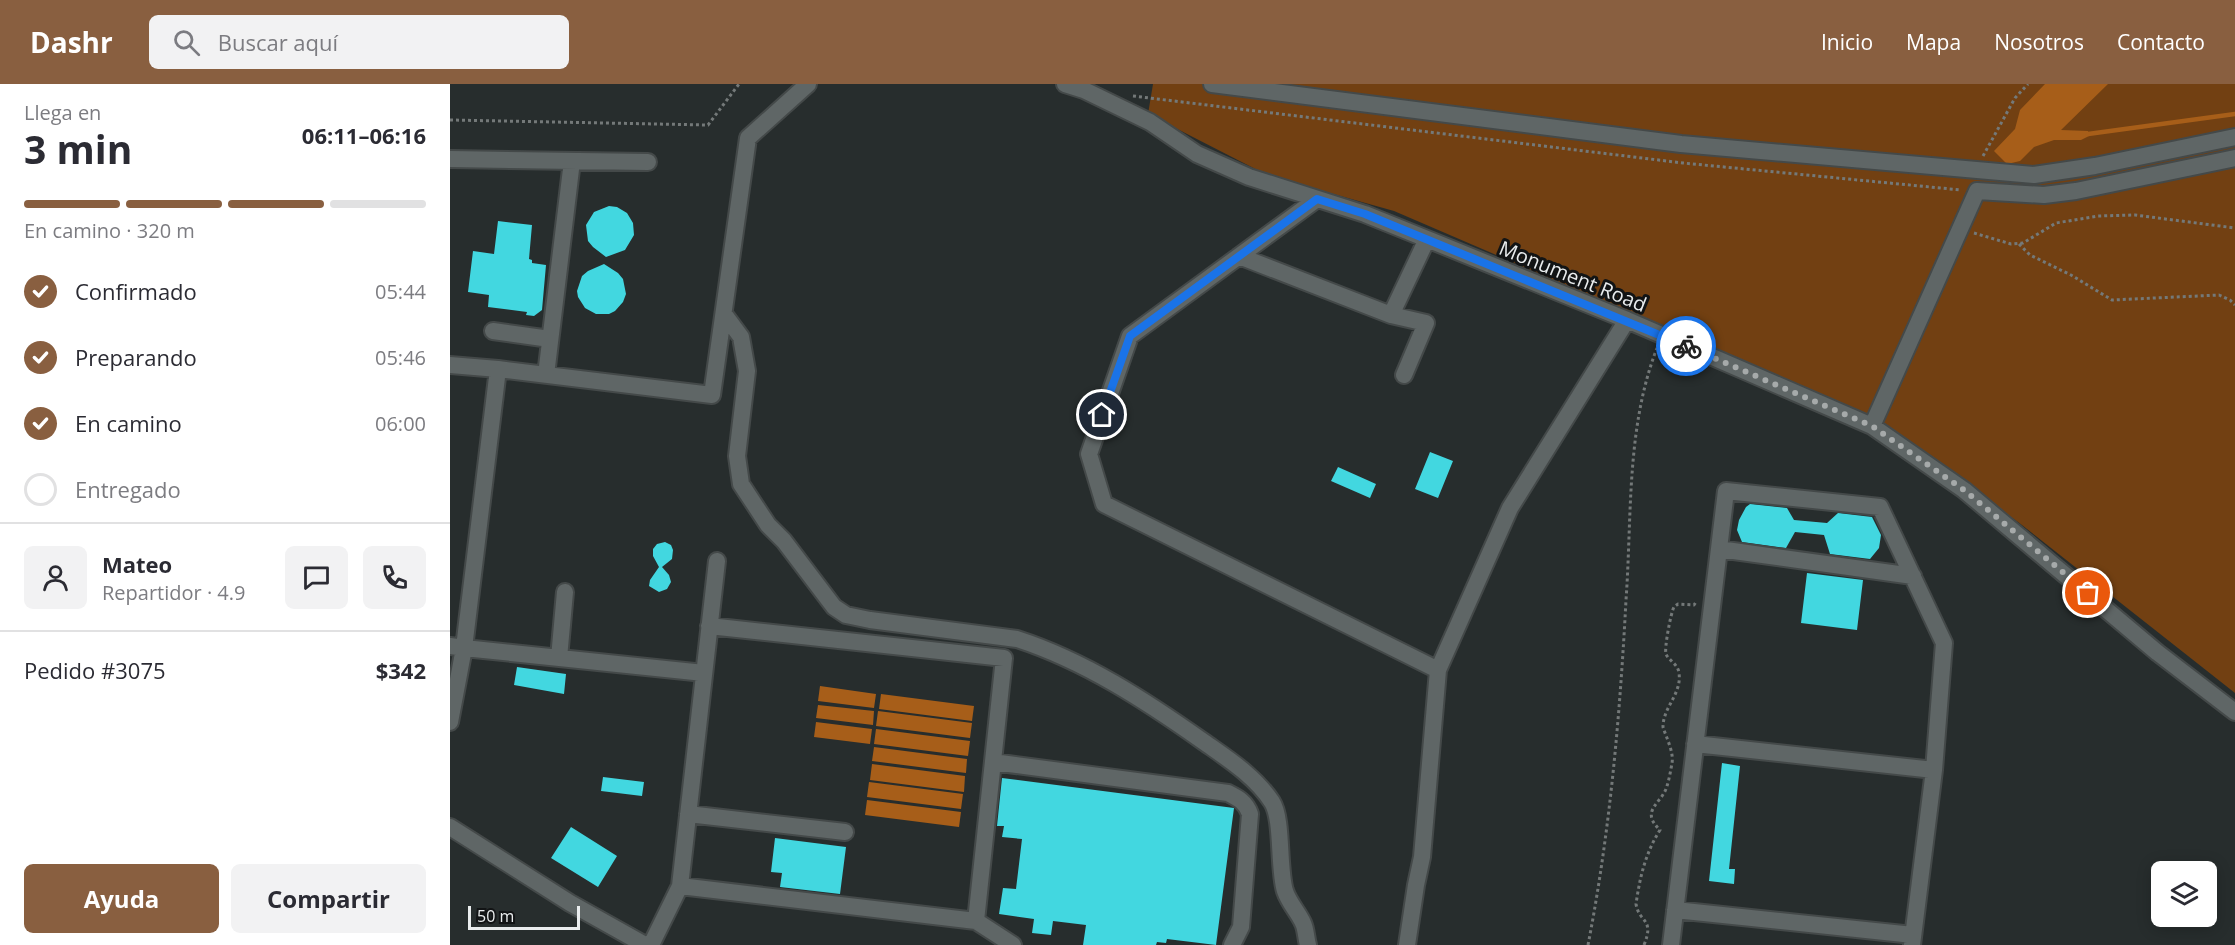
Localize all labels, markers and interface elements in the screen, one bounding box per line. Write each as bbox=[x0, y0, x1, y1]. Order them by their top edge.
search box bbox=[149, 15, 569, 69]
text: Dashr bbox=[30, 23, 113, 61]
icon: search bbox=[170, 26, 203, 59]
text: Buscar aquí bbox=[218, 27, 338, 57]
text: Inicio bbox=[1821, 28, 1873, 56]
text: Mapa bbox=[1906, 28, 1961, 56]
text: Nosotros bbox=[1994, 28, 2084, 56]
text: Contacto bbox=[2117, 28, 2205, 56]
text: Llega en bbox=[24, 99, 101, 126]
text: 06:11–06:16 bbox=[302, 120, 426, 150]
text: 3 min bbox=[24, 122, 132, 175]
text: En camino · 320 m bbox=[24, 217, 195, 244]
street label: Monument Road bbox=[1495, 234, 1651, 318]
icon: check bbox=[24, 275, 57, 308]
text: Confirmado bbox=[75, 276, 197, 306]
text: 05:44 bbox=[375, 278, 426, 305]
courier bbox=[1656, 316, 1716, 376]
icon: bike bbox=[1670, 330, 1703, 363]
icon: check bbox=[24, 341, 57, 374]
text: Preparando bbox=[75, 342, 197, 372]
text: 05:46 bbox=[375, 344, 426, 371]
pin bbox=[1076, 389, 1127, 440]
icon: home bbox=[1085, 398, 1118, 431]
icon: check bbox=[24, 407, 57, 440]
text: En camino bbox=[75, 408, 182, 438]
text: 06:00 bbox=[375, 410, 426, 437]
text: Entregado bbox=[75, 474, 181, 504]
button: person bbox=[24, 546, 87, 609]
button: chat bbox=[285, 546, 348, 609]
button: phone bbox=[363, 546, 426, 609]
text: Mateo bbox=[102, 549, 172, 579]
pin bbox=[2062, 567, 2113, 618]
icon: bag bbox=[2071, 576, 2104, 609]
text: Repartidor · 4.9 bbox=[102, 579, 246, 606]
text: Pedido #3075 bbox=[24, 655, 166, 685]
text: $342 bbox=[376, 655, 426, 685]
map controls bbox=[2151, 861, 2217, 927]
button: layers bbox=[2151, 861, 2217, 927]
button: Ayuda bbox=[24, 864, 219, 933]
button: Compartir bbox=[231, 864, 426, 933]
scale bar bbox=[468, 903, 580, 930]
text: 50 m bbox=[477, 905, 514, 927]

